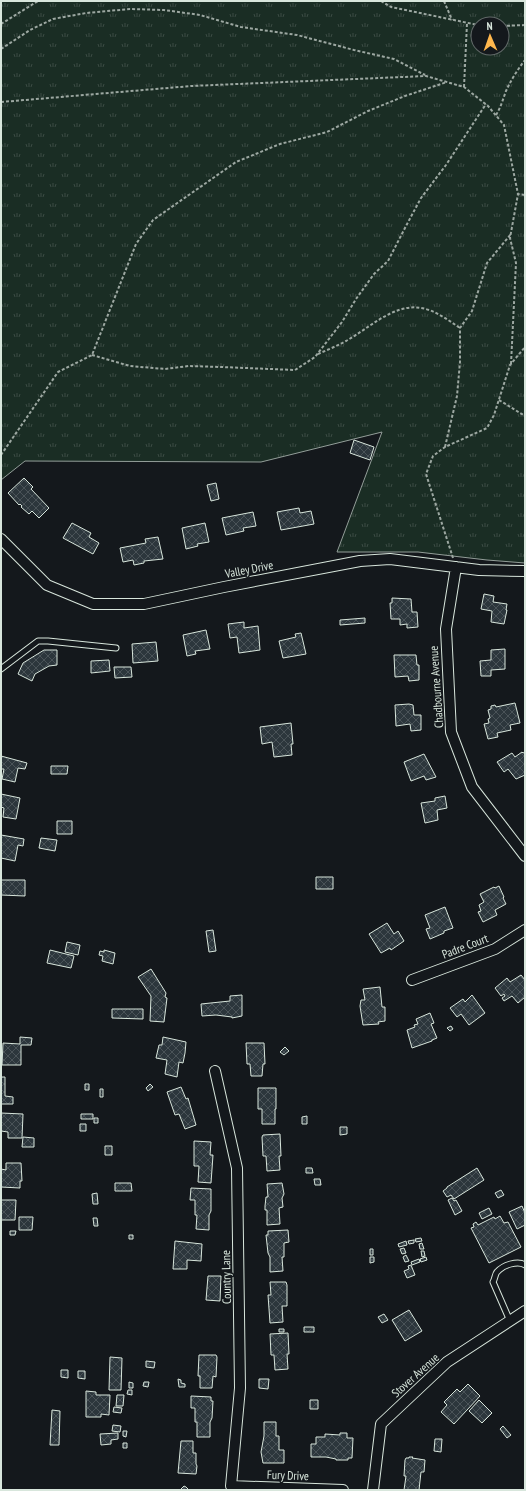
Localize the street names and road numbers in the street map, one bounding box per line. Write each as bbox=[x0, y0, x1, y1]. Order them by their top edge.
street label: Valley Drive bbox=[223, 557, 274, 581]
street label: Chadbourne Avenue bbox=[426, 645, 446, 729]
street label: Padre Court bbox=[440, 930, 491, 962]
street label: Country Lane bbox=[218, 1250, 234, 1304]
street label: Stover Avenue bbox=[388, 1350, 442, 1400]
street label: Fury Drive bbox=[267, 1467, 309, 1483]

